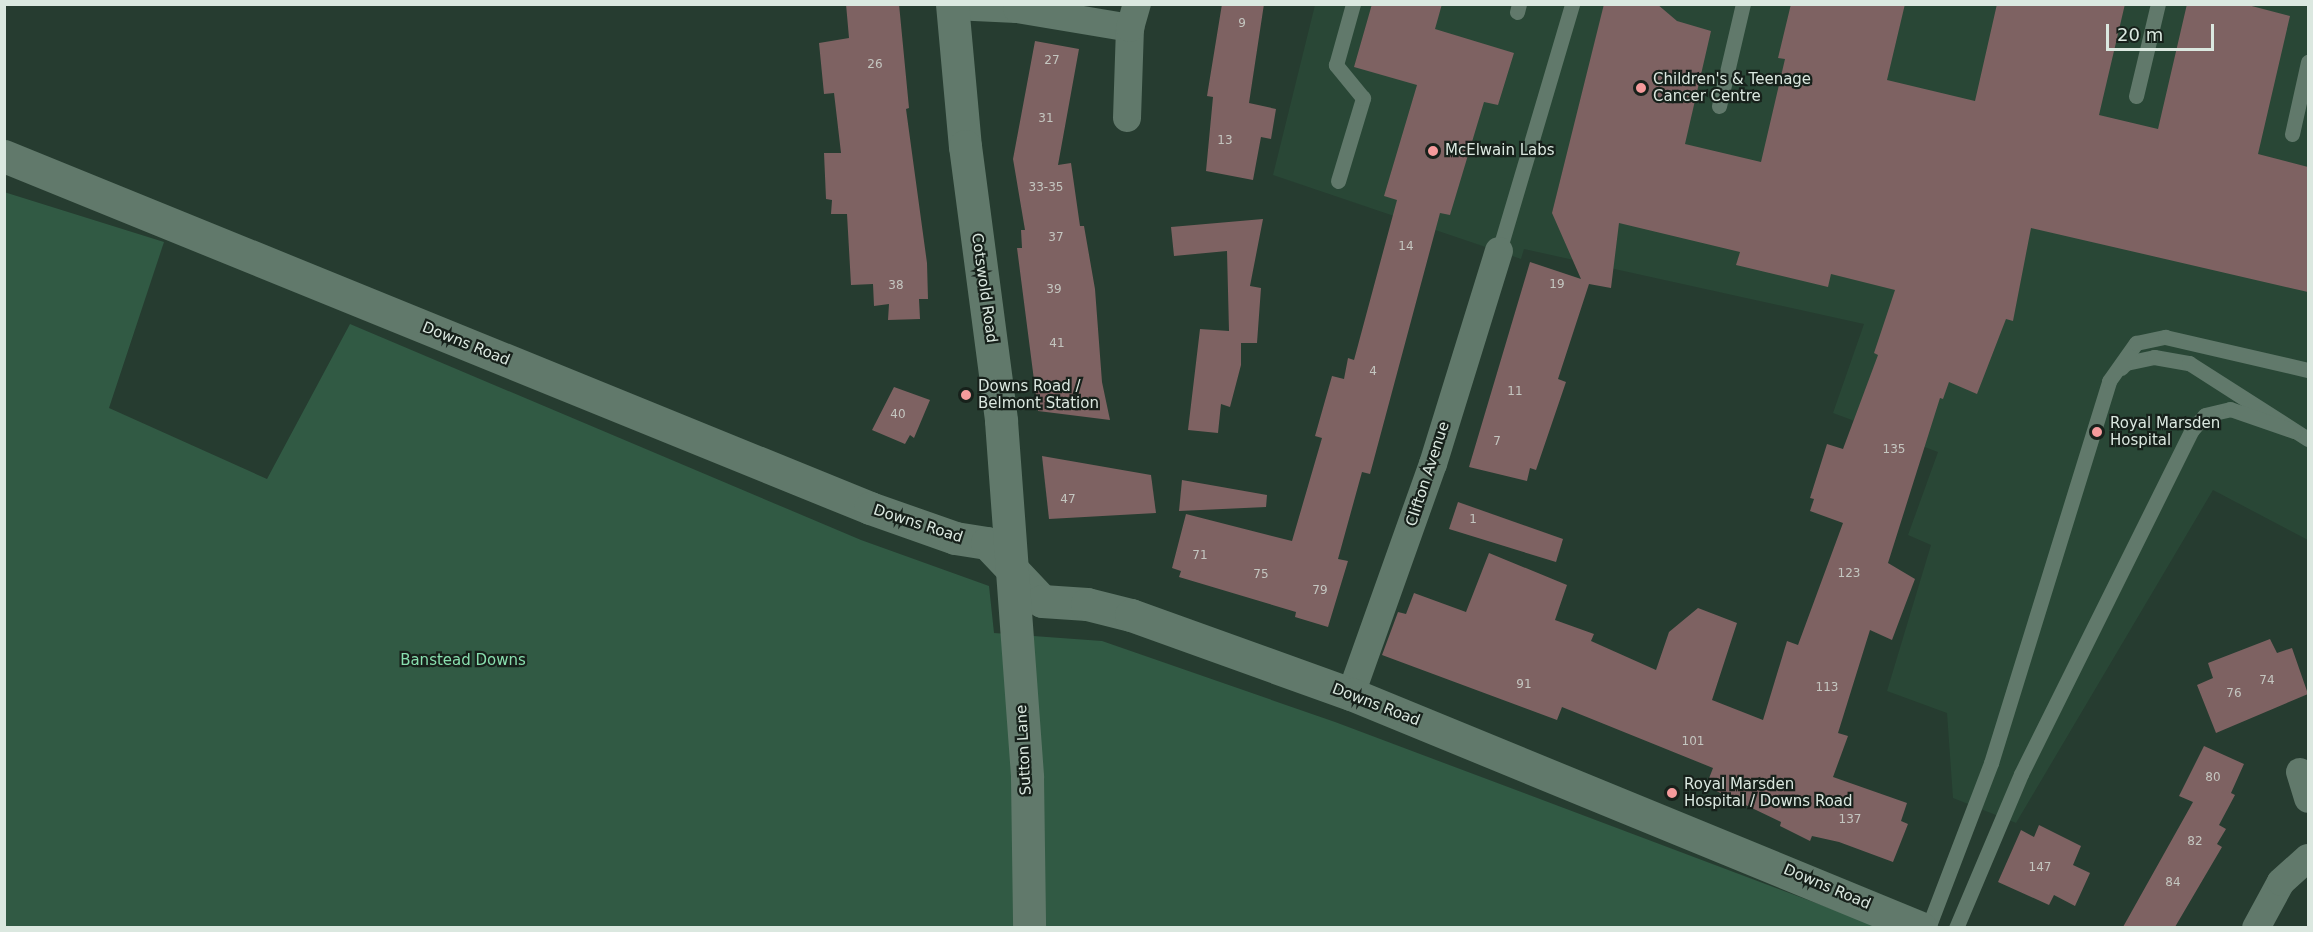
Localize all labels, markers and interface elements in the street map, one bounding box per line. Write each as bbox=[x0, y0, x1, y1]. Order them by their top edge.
scale bar bbox=[2109, 12, 2217, 50]
house number: 9 bbox=[1238, 17, 1246, 31]
text: 20 m bbox=[2117, 24, 2163, 45]
house number: 27 bbox=[1044, 54, 1060, 68]
house number: 26 bbox=[867, 58, 883, 72]
place label: Children's & Teenage Cancer Centre bbox=[1653, 70, 1811, 105]
marker: Children's & Teenage Cancer Centre bbox=[1634, 81, 1648, 95]
house number: 31 bbox=[1038, 112, 1054, 126]
house number: 13 bbox=[1217, 134, 1233, 148]
place label: McElwain Labs bbox=[1445, 142, 1555, 160]
marker: McElwain Labs bbox=[1426, 144, 1440, 158]
house number: 33-35 bbox=[1029, 181, 1063, 195]
house number: 37 bbox=[1048, 231, 1064, 245]
street label: Cotswold Road bbox=[967, 232, 1001, 344]
house number: 14 bbox=[1398, 240, 1414, 254]
house number: 19 bbox=[1549, 278, 1565, 292]
house number: 38 bbox=[888, 279, 904, 293]
house number: 39 bbox=[1046, 283, 1062, 297]
street label: Downs Road bbox=[420, 318, 512, 370]
house number: 41 bbox=[1049, 337, 1065, 351]
house number: 4 bbox=[1369, 365, 1377, 379]
place label: Downs Road / Belmont Station bbox=[978, 377, 1099, 412]
house number: 11 bbox=[1507, 385, 1523, 399]
marker: Downs Road / Belmont Station bbox=[959, 388, 973, 402]
house number: 40 bbox=[890, 408, 906, 422]
place label: Royal Marsden Hospital bbox=[2110, 414, 2220, 449]
street label: Clifton Avenue bbox=[1403, 419, 1453, 529]
marker: Royal Marsden Hospital bbox=[2088, 423, 2106, 441]
house number: 7 bbox=[1493, 435, 1501, 449]
house number: 135 bbox=[1883, 443, 1905, 457]
house number: 47 bbox=[1060, 493, 1076, 507]
street label: Downs Road bbox=[871, 501, 965, 547]
house number: 1 bbox=[1469, 513, 1477, 527]
house number: 71 bbox=[1192, 549, 1208, 563]
house number: 123 bbox=[1838, 567, 1860, 581]
house number: 75 bbox=[1253, 568, 1269, 582]
house number: 79 bbox=[1312, 584, 1328, 598]
park label: Banstead Downs bbox=[400, 652, 526, 670]
house number: 74 bbox=[2259, 674, 2275, 688]
house number: 91 bbox=[1516, 678, 1532, 692]
street label: Downs Road bbox=[1329, 680, 1423, 730]
house number: 113 bbox=[1816, 681, 1838, 695]
house number: 76 bbox=[2226, 687, 2242, 701]
street label: Sutton Lane bbox=[1013, 704, 1035, 796]
house number: 101 bbox=[1682, 735, 1704, 749]
house number: 80 bbox=[2205, 771, 2221, 785]
place label: Royal Marsden Hospital / Downs Road bbox=[1684, 775, 1853, 810]
marker: Royal Marsden Hospital / Downs Road bbox=[1665, 786, 1679, 800]
house number: 137 bbox=[1839, 813, 1861, 827]
house number: 82 bbox=[2187, 835, 2203, 849]
street label: Downs Road bbox=[1781, 861, 1873, 913]
house number: 147 bbox=[2029, 861, 2051, 875]
house number: 84 bbox=[2165, 876, 2181, 890]

